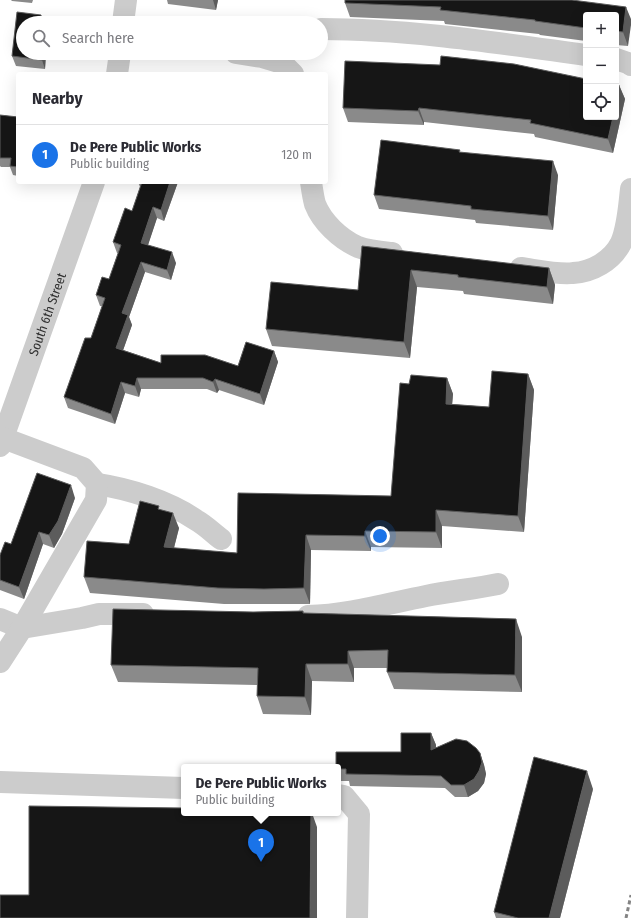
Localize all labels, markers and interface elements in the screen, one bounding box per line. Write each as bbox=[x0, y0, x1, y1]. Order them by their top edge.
map controls bbox=[583, 12, 619, 120]
button: + bbox=[583, 12, 619, 48]
search box bbox=[16, 16, 328, 60]
icon: search bbox=[30, 27, 52, 49]
text: Search here bbox=[62, 29, 134, 47]
button: − bbox=[583, 48, 619, 84]
button: locate bbox=[583, 84, 619, 120]
text: Nearby bbox=[32, 88, 83, 109]
text: De Pere Public Works bbox=[70, 138, 201, 156]
text: 1 bbox=[42, 147, 48, 162]
text: 120 m bbox=[281, 147, 312, 162]
text: Public building bbox=[70, 156, 149, 171]
street label: South 6th Street bbox=[25, 270, 69, 358]
your location bbox=[370, 526, 390, 546]
popup bbox=[181, 764, 341, 816]
text: De Pere Public Works bbox=[195, 774, 327, 792]
text: Public building bbox=[195, 792, 274, 807]
pin: 1 bbox=[248, 829, 274, 862]

